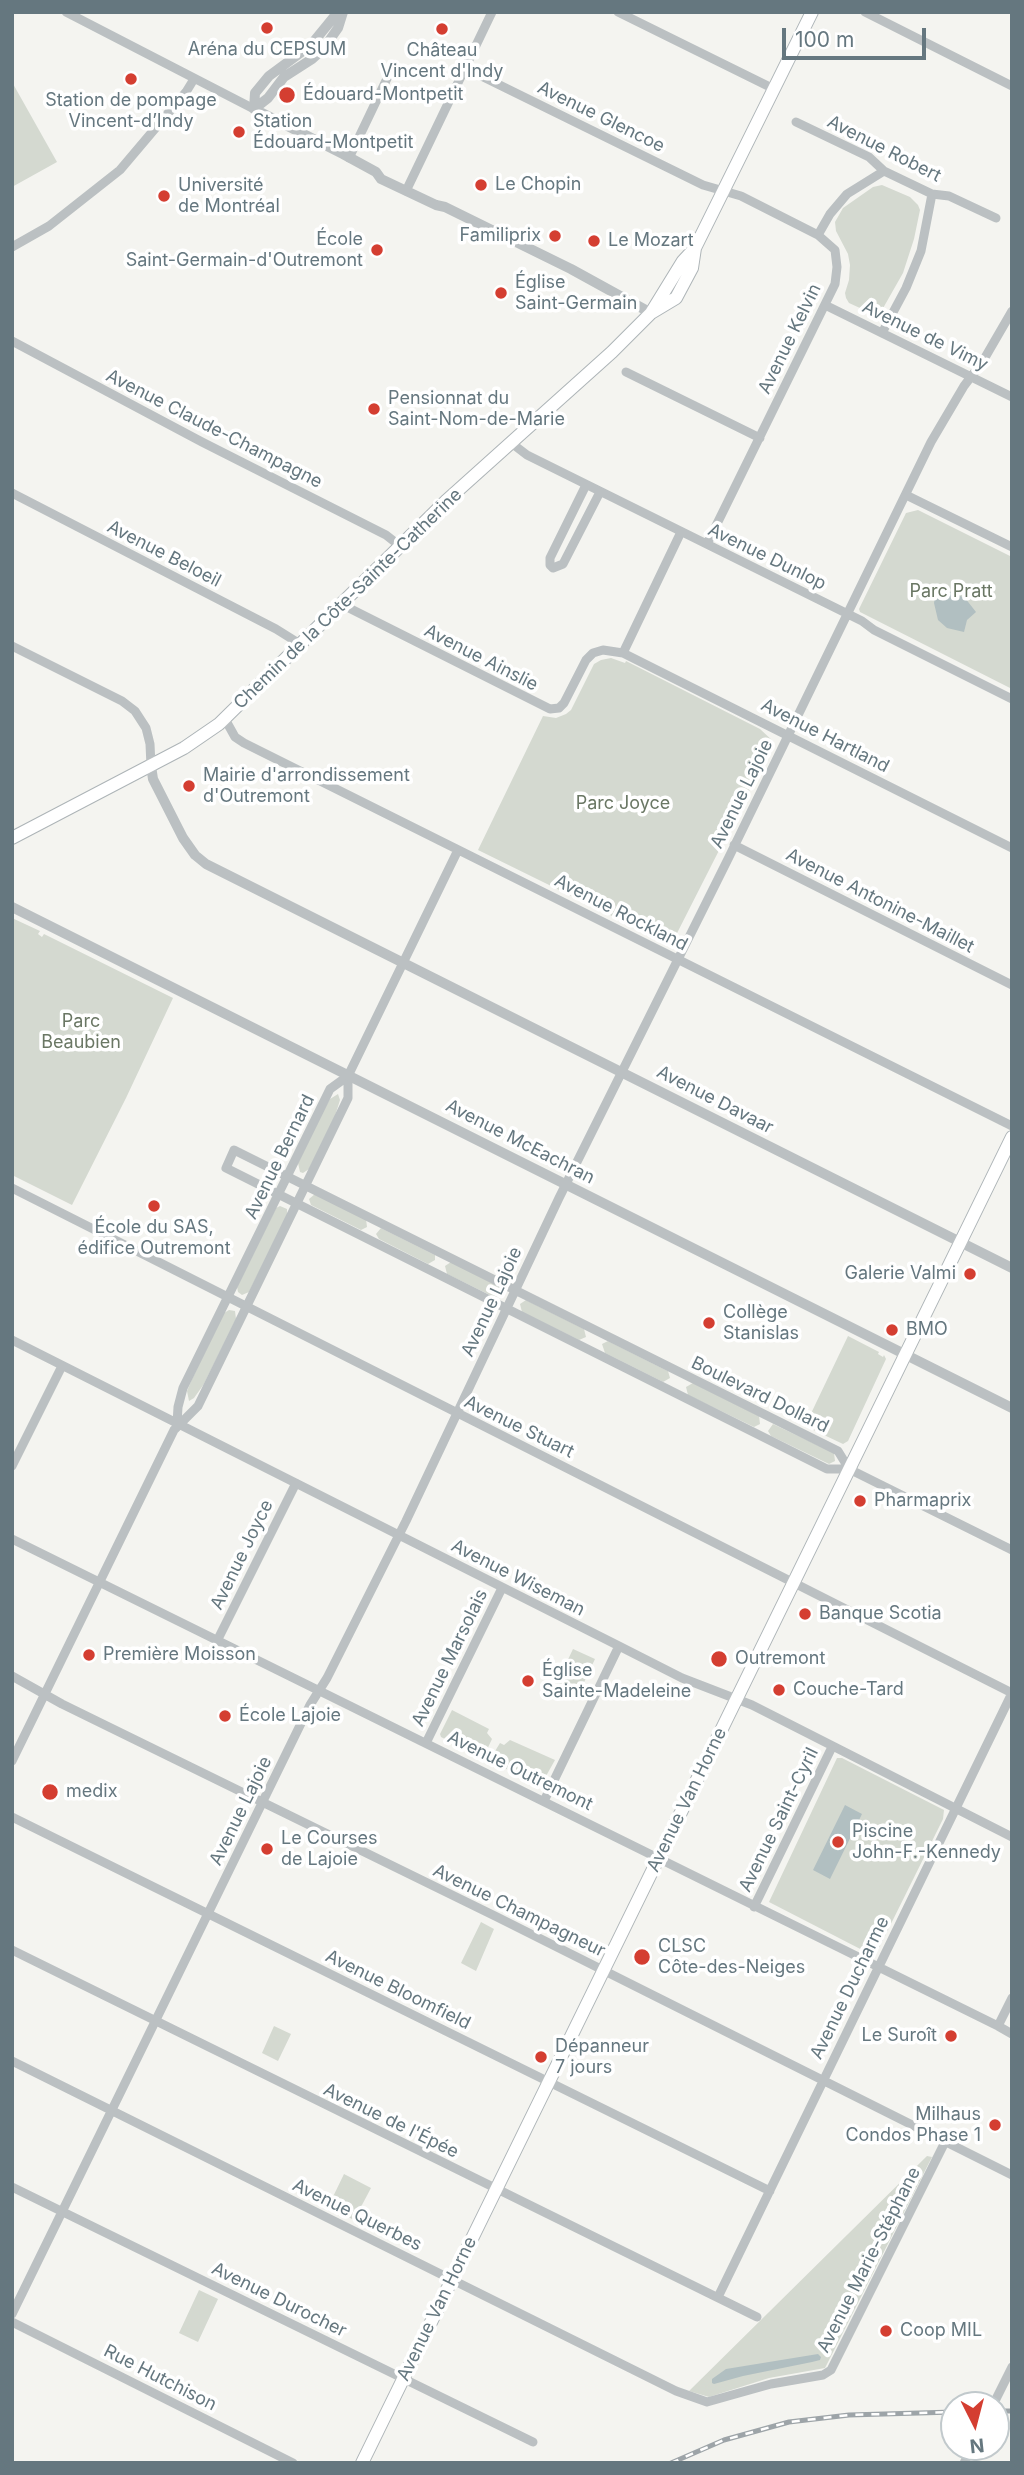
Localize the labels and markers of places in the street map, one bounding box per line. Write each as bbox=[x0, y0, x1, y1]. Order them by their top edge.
marker: Aréna du CEPSUM bbox=[259, 20, 275, 36]
marker: Château Vincent d'Indy bbox=[434, 21, 450, 37]
place label: Aréna du CEPSUM bbox=[188, 39, 346, 61]
place label: Château Vincent d'Indy bbox=[381, 40, 503, 82]
marker: Station de pompage Vincent-d’Indy bbox=[123, 71, 139, 87]
place label: Édouard-Montpetit bbox=[303, 84, 463, 106]
marker: Édouard-Montpetit bbox=[277, 85, 297, 105]
place label: Station de pompage Vincent-d’Indy bbox=[45, 90, 217, 132]
place label: Station Édouard-Montpetit bbox=[253, 111, 413, 154]
marker: Station Édouard-Montpetit bbox=[231, 124, 247, 140]
place label: Le Chopin bbox=[495, 174, 581, 196]
place label: Université de Montréal bbox=[178, 175, 280, 218]
marker: Le Chopin bbox=[473, 177, 489, 193]
marker: Université de Montréal bbox=[156, 188, 172, 204]
place label: Familiprix bbox=[460, 225, 541, 247]
marker: Familiprix bbox=[547, 228, 563, 244]
place label: École Saint-Germain-d'Outremont bbox=[126, 229, 363, 272]
place label: Le Mozart bbox=[608, 230, 694, 252]
marker: Le Mozart bbox=[586, 233, 602, 249]
marker: École Saint-Germain-d'Outremont bbox=[369, 242, 385, 258]
place label: Église Saint-Germain bbox=[515, 272, 637, 314]
marker: Église Saint-Germain bbox=[493, 285, 509, 301]
place label: Pensionnat du Saint-Nom-de-Marie bbox=[388, 388, 565, 430]
marker: Pensionnat du Saint-Nom-de-Marie bbox=[366, 401, 382, 417]
place label: Mairie d'arrondissement d'Outremont bbox=[203, 765, 410, 808]
marker: Mairie d'arrondissement d'Outremont bbox=[181, 778, 197, 794]
marker: École du SAS, édifice Outremont bbox=[146, 1198, 162, 1214]
place label: École du SAS, édifice Outremont bbox=[77, 1217, 231, 1260]
place label: Galerie Valmi bbox=[845, 1263, 956, 1285]
marker: Galerie Valmi bbox=[962, 1266, 978, 1282]
place label: Collège Stanislas bbox=[723, 1302, 799, 1344]
marker: Collège Stanislas bbox=[701, 1315, 717, 1331]
place label: BMO bbox=[906, 1319, 948, 1341]
marker: BMO bbox=[884, 1322, 900, 1338]
place label: Pharmaprix bbox=[874, 1490, 971, 1512]
marker: Pharmaprix bbox=[852, 1493, 868, 1509]
place label: Banque Scotia bbox=[819, 1603, 942, 1625]
marker: Banque Scotia bbox=[797, 1606, 813, 1622]
place label: Première Moisson bbox=[103, 1644, 256, 1666]
marker: Première Moisson bbox=[81, 1647, 97, 1663]
place label: Outremont bbox=[735, 1648, 825, 1670]
marker: Outremont bbox=[709, 1649, 729, 1669]
place label: Église Sainte-Madeleine bbox=[542, 1660, 691, 1702]
marker: Église Sainte-Madeleine bbox=[520, 1673, 536, 1689]
place label: Couche-Tard bbox=[793, 1679, 904, 1701]
marker: Couche-Tard bbox=[771, 1682, 787, 1698]
place label: École Lajoie bbox=[239, 1705, 341, 1727]
marker: École Lajoie bbox=[217, 1708, 233, 1724]
place label: medix bbox=[66, 1781, 117, 1803]
marker: medix bbox=[40, 1782, 60, 1802]
place label: Piscine John-F.-Kennedy bbox=[852, 1821, 1001, 1864]
place label: Le Courses de Lajoie bbox=[281, 1828, 378, 1870]
marker: Piscine John-F.-Kennedy bbox=[830, 1834, 846, 1850]
marker: Le Courses de Lajoie bbox=[259, 1841, 275, 1857]
place label: CLSC Côte-des-Neiges bbox=[658, 1936, 805, 1979]
marker: CLSC Côte-des-Neiges bbox=[632, 1947, 652, 1967]
place label: Le Suroît bbox=[862, 2025, 937, 2047]
marker: Le Suroît bbox=[943, 2028, 959, 2044]
place label: Dépanneur 7 jours bbox=[555, 2036, 649, 2078]
marker: Dépanneur 7 jours bbox=[533, 2049, 549, 2065]
place label: Milhaus Condos Phase 1 bbox=[845, 2104, 981, 2146]
marker: Milhaus Condos Phase 1 bbox=[987, 2117, 1003, 2133]
place label: Coop MIL bbox=[900, 2320, 982, 2342]
marker: Coop MIL bbox=[878, 2323, 894, 2339]

